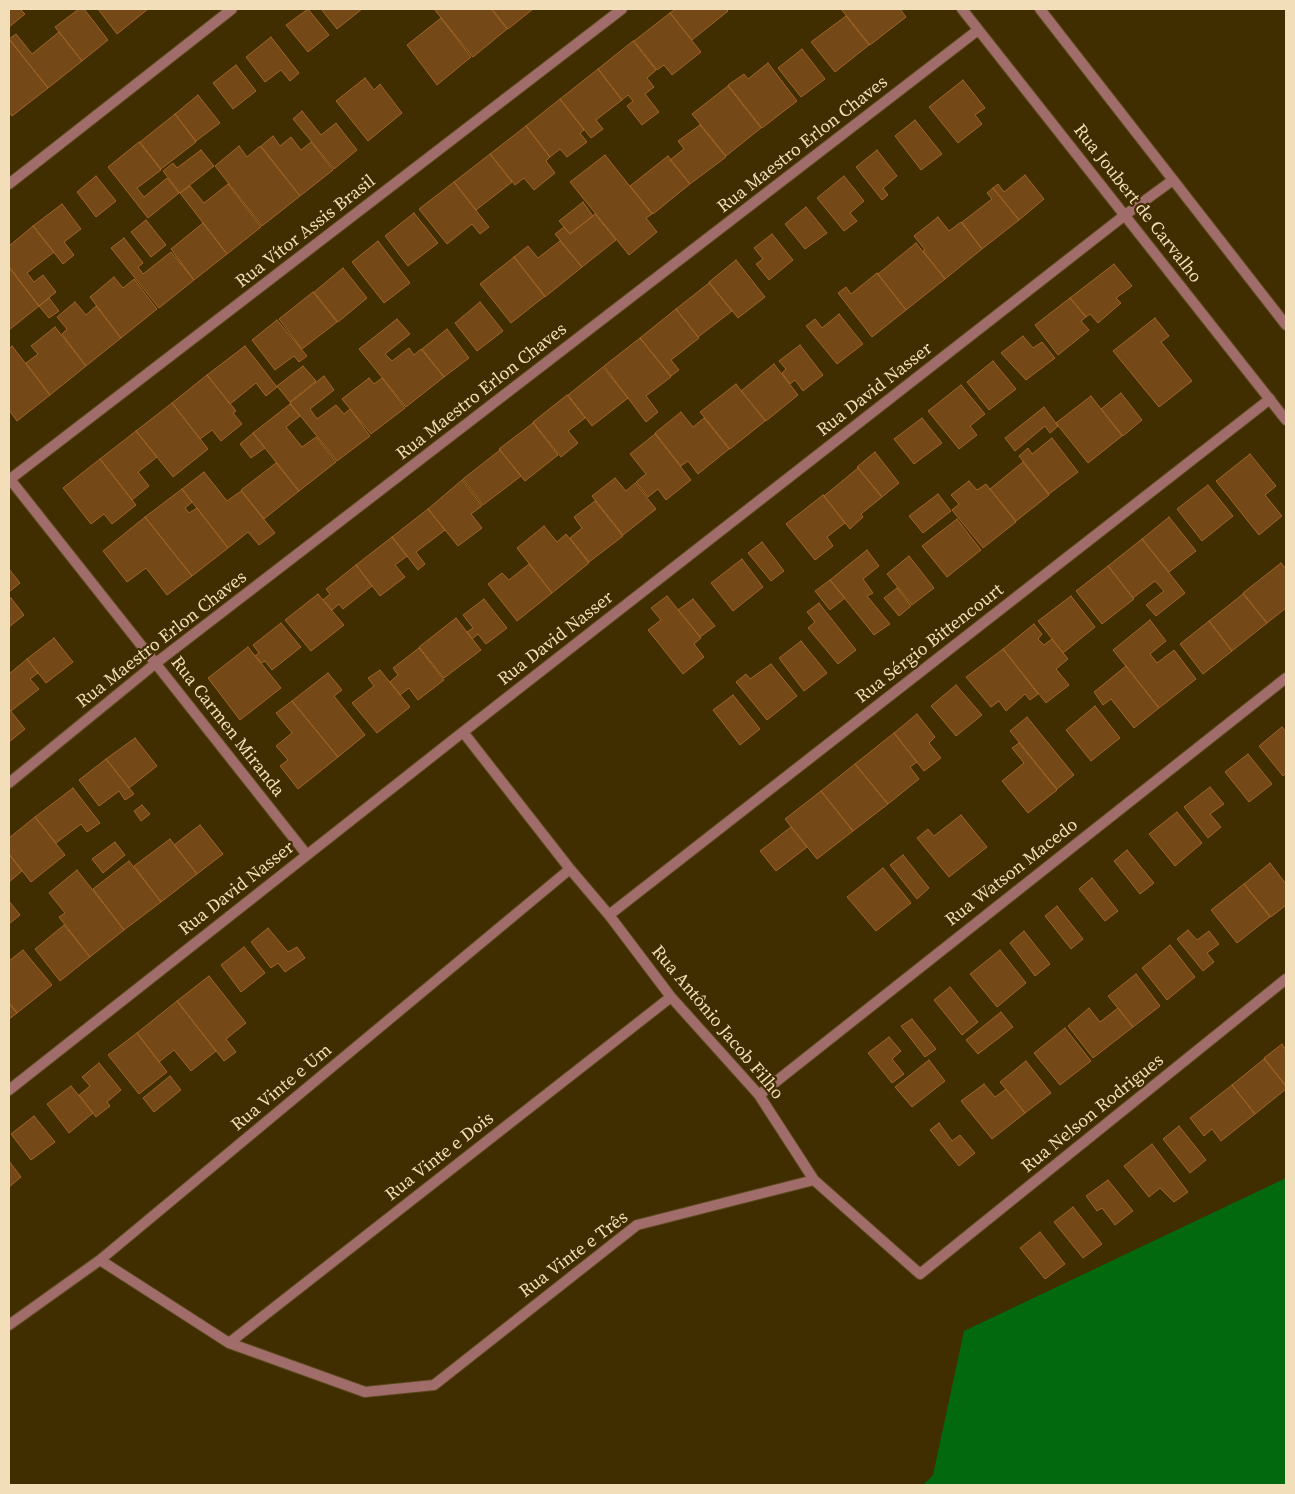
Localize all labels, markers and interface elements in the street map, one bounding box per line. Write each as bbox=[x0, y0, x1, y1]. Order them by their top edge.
street label: Rua Maestro Erlon Chaves bbox=[714, 72, 892, 218]
street label: Rua Joubert de Carvalho bbox=[1068, 120, 1206, 288]
street label: Rua Vítor Assis Brasil bbox=[232, 171, 380, 293]
street label: Rua Maestro Erlon Chaves bbox=[393, 319, 571, 465]
street label: Rua David Nasser bbox=[813, 338, 937, 442]
street label: Rua Maestro Erlon Chaves bbox=[73, 567, 251, 713]
street label: Rua Sérgio Bittencourt bbox=[852, 580, 1008, 708]
street label: Rua David Nasser bbox=[494, 587, 618, 691]
street label: Rua Carmen Miranda bbox=[166, 653, 288, 801]
street label: Rua Watson Macedo bbox=[941, 815, 1083, 931]
street label: Rua David Nasser bbox=[175, 837, 299, 941]
street label: Rua Antônio Jacob Filho bbox=[646, 942, 788, 1104]
street label: Rua Vinte e Um bbox=[227, 1040, 337, 1136]
street label: Rua Nelson Rodrigues bbox=[1018, 1050, 1168, 1178]
street label: Rua Vinte e Dois bbox=[382, 1108, 498, 1206]
street label: Rua Vinte e Três bbox=[515, 1207, 633, 1303]

